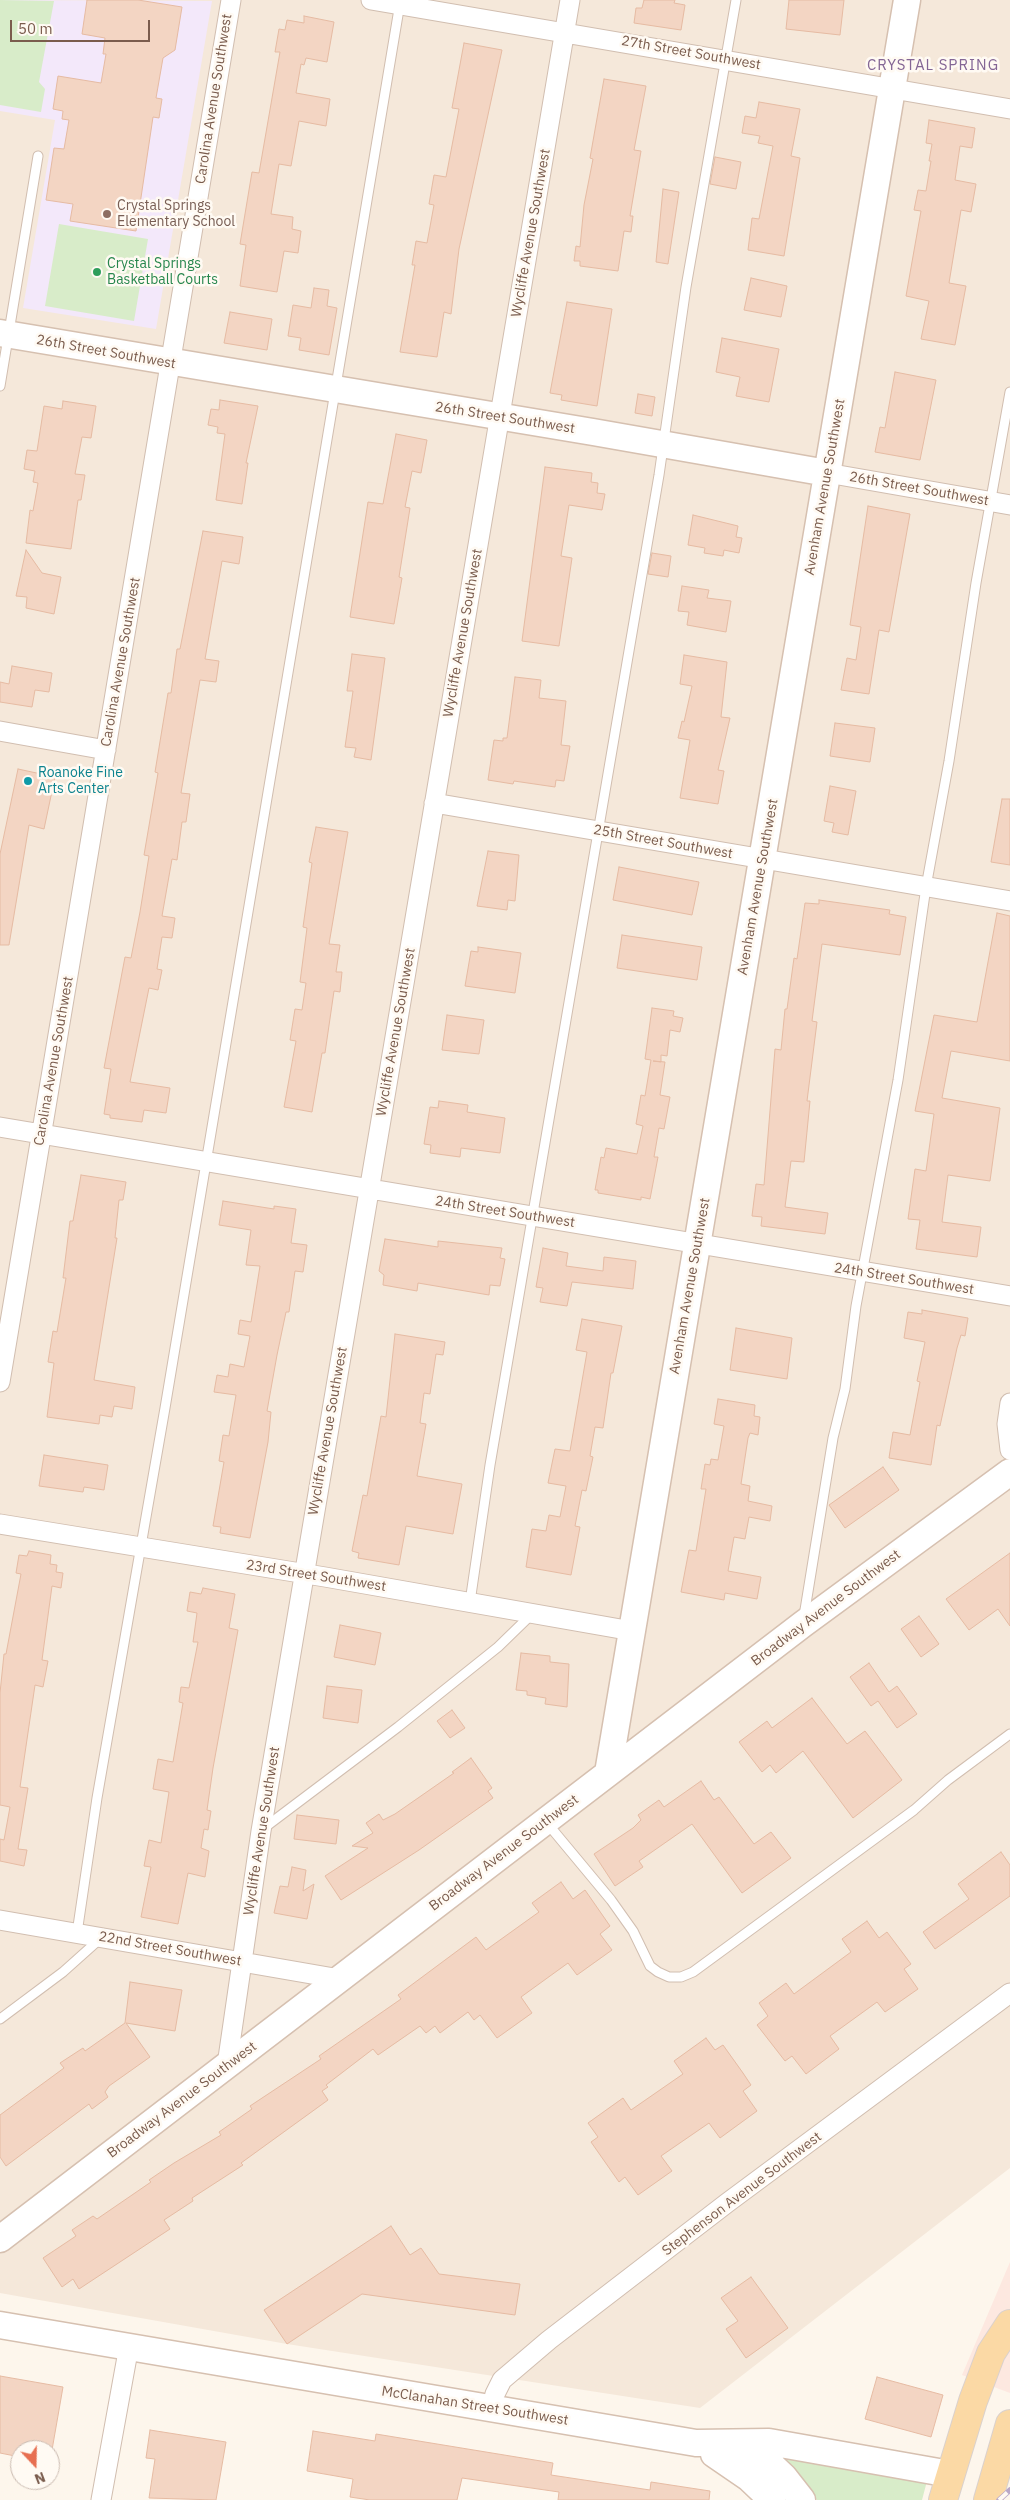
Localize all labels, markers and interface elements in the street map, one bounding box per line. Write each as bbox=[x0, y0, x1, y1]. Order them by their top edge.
scale bar bbox=[12, 10, 152, 42]
street label: Carolina Avenue Southwest bbox=[192, 13, 236, 185]
text: 50 m bbox=[18, 19, 53, 38]
street label: 27th Street Southwest bbox=[620, 32, 762, 74]
district label: CRYSTAL SPRING bbox=[865, 57, 1001, 75]
street label: Wycliffe Avenue Southwest bbox=[508, 148, 554, 318]
place label: Crystal Springs Elementary School bbox=[117, 198, 235, 230]
marker: Crystal Springs Elementary School bbox=[101, 208, 113, 220]
place label: Crystal Springs Basketball Courts bbox=[107, 256, 218, 288]
marker: Crystal Springs Basketball Courts bbox=[91, 266, 103, 278]
street label: 26th Street Southwest bbox=[35, 331, 177, 373]
street label: Avenham Avenue Southwest bbox=[801, 397, 849, 577]
street label: 26th Street Southwest bbox=[434, 399, 576, 437]
street label: 26th Street Southwest bbox=[848, 468, 990, 510]
street label: Wycliffe Avenue Southwest bbox=[440, 548, 486, 718]
street label: Carolina Avenue Southwest bbox=[98, 576, 144, 748]
place label: Roanoke Fine Arts Center bbox=[38, 765, 123, 798]
marker: Roanoke Fine Arts Center bbox=[22, 775, 34, 787]
street label: Avenham Avenue Southwest bbox=[734, 797, 782, 977]
street label: 25th Street Southwest bbox=[592, 821, 734, 863]
street label: Wycliffe Avenue Southwest bbox=[373, 947, 419, 1117]
street label: Carolina Avenue Southwest bbox=[31, 975, 77, 1147]
street label: 24th Street Southwest bbox=[434, 1193, 576, 1231]
street label: Avenham Avenue Southwest bbox=[666, 1196, 714, 1376]
street label: 24th Street Southwest bbox=[833, 1260, 975, 1298]
street label: Wycliffe Avenue Southwest bbox=[305, 1346, 351, 1516]
street label: Broadway Avenue Southwest bbox=[748, 1546, 904, 1670]
street label: 23rd Street Southwest bbox=[245, 1557, 387, 1595]
street label: Wycliffe Avenue Southwest bbox=[240, 1745, 284, 1917]
street label: Broadway Avenue Southwest bbox=[426, 1791, 582, 1915]
street label: 22nd Street Southwest bbox=[97, 1928, 243, 1970]
street label: Broadway Avenue Southwest bbox=[104, 2038, 260, 2162]
street label: Stephenson Avenue Southwest bbox=[659, 2129, 825, 2259]
street label: McClanahan Street Southwest bbox=[380, 2383, 570, 2429]
north arrow bbox=[10, 2440, 60, 2490]
text: N bbox=[32, 2468, 48, 2488]

